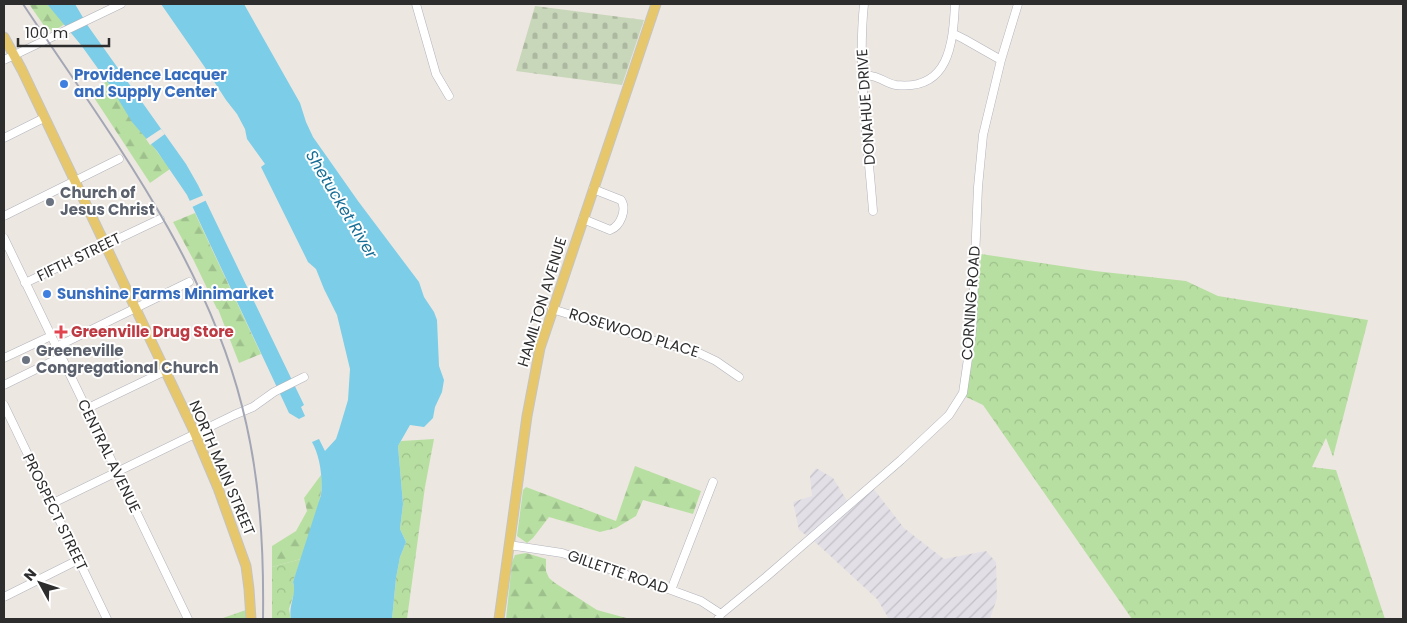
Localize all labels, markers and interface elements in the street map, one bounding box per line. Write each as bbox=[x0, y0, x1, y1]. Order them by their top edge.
scale bar bbox=[18, 15, 109, 47]
text: 100 m bbox=[25, 22, 68, 43]
street label: DONAHUE DRIVE bbox=[851, 48, 880, 166]
place label: Providence Lacquer and Supply Center bbox=[74, 64, 227, 102]
marker: Providence Lacquer and Supply Center bbox=[58, 78, 70, 90]
water label: Shetucket River bbox=[300, 146, 384, 264]
place label: Church of Jesus Christ bbox=[60, 182, 155, 220]
marker: Church of Jesus Christ bbox=[44, 196, 56, 208]
street label: FIFTH STREET bbox=[33, 227, 124, 286]
street label: HAMILTON AVENUE bbox=[512, 235, 571, 369]
street label: CORNING ROAD bbox=[956, 245, 985, 361]
place label: Sunshine Farms Minimarket bbox=[57, 283, 274, 304]
marker: Sunshine Farms Minimarket bbox=[41, 288, 53, 300]
street label: ROSEWOOD PLACE bbox=[567, 303, 702, 362]
place label: Greenville Drug Store bbox=[71, 321, 234, 342]
marker: Greenville Drug Store bbox=[55, 326, 67, 338]
place label: Greeneville Congregational Church bbox=[36, 340, 219, 378]
marker: Greeneville Congregational Church bbox=[20, 354, 32, 366]
street label: CENTRAL AVENUE bbox=[73, 395, 146, 516]
street label: NORTH MAIN STREET bbox=[185, 397, 260, 539]
street label: PROSPECT STREET bbox=[18, 450, 93, 574]
street label: GILLETTE ROAD bbox=[565, 544, 671, 599]
north arrow bbox=[15, 558, 65, 608]
text: N bbox=[19, 564, 41, 585]

